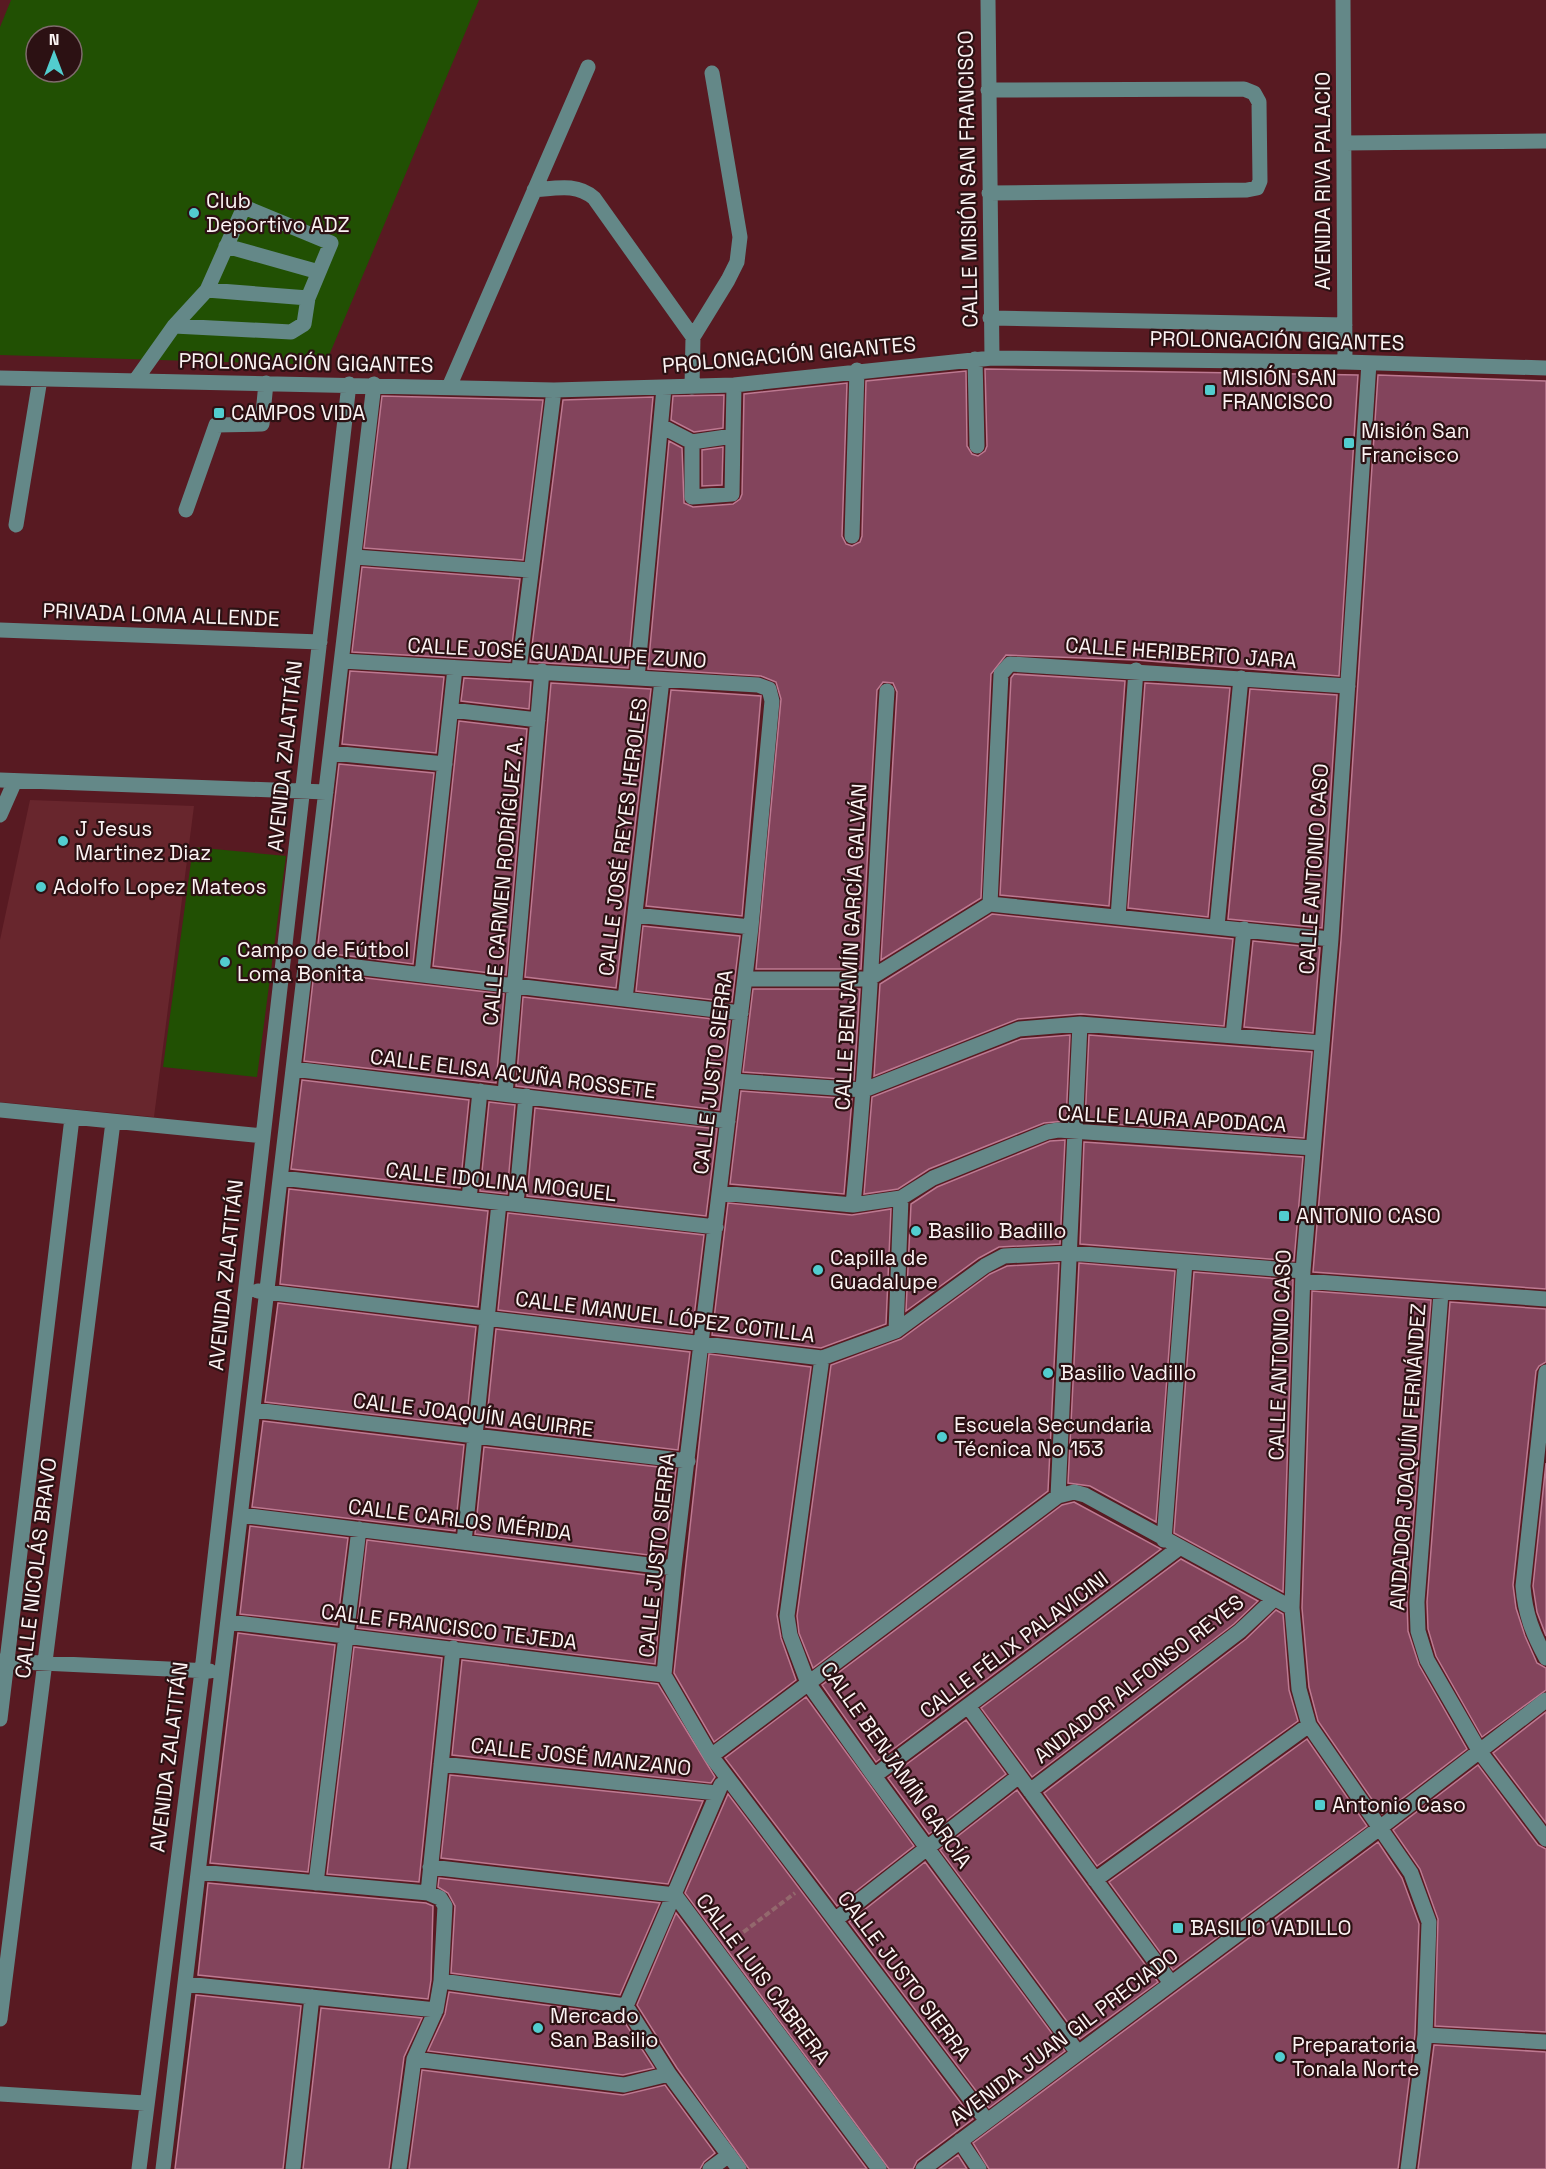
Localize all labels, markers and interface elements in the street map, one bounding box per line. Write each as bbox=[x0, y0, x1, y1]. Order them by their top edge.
north arrow bbox=[24, 24, 84, 84]
text: N bbox=[49, 29, 59, 50]
street label: CALLE MISIÓN SAN FRANCISCO bbox=[951, 30, 984, 328]
street label: AVENIDA RIVA PALACIO bbox=[1309, 72, 1336, 290]
place label: Club Deportivo ADZ bbox=[206, 187, 350, 238]
marker: Club Deportivo ADZ bbox=[187, 206, 201, 220]
street label: PROLONGACIÓN GIGANTES bbox=[1149, 325, 1405, 356]
street label: PROLONGACIÓN GIGANTES bbox=[661, 330, 917, 379]
street label: PROLONGACIÓN GIGANTES bbox=[178, 347, 434, 378]
place label: MISIÓN SAN FRANCISCO bbox=[1222, 364, 1337, 415]
marker: MISIÓN SAN FRANCISCO bbox=[1203, 383, 1217, 397]
place label: CAMPOS VIDA bbox=[231, 399, 365, 426]
marker: CAMPOS VIDA bbox=[212, 406, 226, 420]
place label: Misión San Francisco bbox=[1361, 417, 1470, 468]
marker: Misión San Francisco bbox=[1342, 436, 1356, 450]
street label: PRIVADA LOMA ALLENDE bbox=[42, 597, 280, 632]
street label: CALLE JOSÉ GUADALUPE ZUNO bbox=[407, 631, 707, 674]
street label: CALLE HERIBERTO JARA bbox=[1064, 631, 1298, 674]
street label: AVENIDA ZALATITÁN bbox=[261, 659, 308, 853]
street label: CALLE JOSÉ REYES HEROLES bbox=[592, 696, 653, 978]
street label: CALLE CARMEN RODRÍGUEZ A. bbox=[476, 735, 529, 1027]
street label: CALLE ANTONIO CASO bbox=[1293, 763, 1334, 975]
street label: CALLE BENJAMÍN GARCÍA GALVÁN bbox=[828, 783, 873, 1111]
place label: J Jesus Martinez Diaz bbox=[75, 815, 211, 866]
marker: J Jesus Martinez Diaz bbox=[56, 834, 70, 848]
place label: Adolfo Lopez Mateos bbox=[53, 873, 267, 900]
marker: Adolfo Lopez Mateos bbox=[34, 880, 48, 894]
place label: Campo de Fútbol Loma Bonita bbox=[237, 936, 409, 987]
marker: Campo de Fútbol Loma Bonita bbox=[218, 955, 232, 969]
street label: CALLE JUSTO SIERRA bbox=[687, 968, 738, 1176]
street label: CALLE ELISA ACUÑA ROSSETE bbox=[369, 1043, 658, 1104]
street label: CALLE LAURA APODACA bbox=[1057, 1099, 1287, 1138]
street label: CALLE IDOLINA MOGUEL bbox=[384, 1156, 618, 1207]
street label: AVENIDA ZALATITÁN bbox=[202, 1178, 249, 1372]
place label: ANTONIO CASO bbox=[1296, 1202, 1441, 1229]
marker: ANTONIO CASO bbox=[1277, 1209, 1291, 1223]
place label: Basilio Badillo bbox=[928, 1217, 1066, 1244]
marker: Basilio Badillo bbox=[909, 1224, 923, 1238]
place label: Capilla de Guadalupe bbox=[830, 1244, 938, 1295]
street label: CALLE ANTONIO CASO bbox=[1262, 1249, 1297, 1461]
marker: Capilla de Guadalupe bbox=[811, 1263, 825, 1277]
street label: CALLE MANUEL LÓPEZ COTILLA bbox=[514, 1285, 816, 1348]
street label: ANDADOR JOAQUÍN FERNÁNDEZ bbox=[1383, 1303, 1432, 1611]
place label: Basilio Vadillo bbox=[1060, 1359, 1196, 1386]
marker: Basilio Vadillo bbox=[1041, 1366, 1055, 1380]
street label: CALLE JOAQUÍN AGUIRRE bbox=[351, 1386, 595, 1443]
place label: Escuela Secundaria Técnica No 153 bbox=[954, 1411, 1152, 1462]
marker: Escuela Secundaria Técnica No 153 bbox=[935, 1430, 949, 1444]
street label: CALLE JUSTO SIERRA bbox=[632, 1451, 681, 1659]
street label: CALLE NICOLÁS BRAVO bbox=[9, 1456, 62, 1680]
street label: CALLE CARLOS MÉRIDA bbox=[347, 1492, 573, 1547]
street label: CALLE FÉLIX PALAVICINI bbox=[914, 1565, 1113, 1724]
street label: ANDADOR ALFONSO REYES bbox=[1028, 1588, 1249, 1769]
street label: CALLE FRANCISCO TEJEDA bbox=[319, 1597, 579, 1656]
street label: CALLE BENJAMÍN GARCÍA bbox=[815, 1656, 978, 1873]
street label: AVENIDA ZALATITÁN bbox=[143, 1660, 194, 1854]
street label: CALLE JOSÉ MANZANO bbox=[469, 1731, 693, 1782]
place label: Antonio Caso bbox=[1332, 1791, 1466, 1818]
marker: Antonio Caso bbox=[1313, 1798, 1327, 1812]
street label: CALLE JUSTO SIERRA bbox=[832, 1885, 977, 2066]
street label: CALLE LUIS CABRERA bbox=[690, 1888, 837, 2070]
place label: BASILIO VADILLO bbox=[1190, 1914, 1351, 1941]
marker: BASILIO VADILLO bbox=[1171, 1921, 1185, 1935]
street label: AVENIDA JUAN GIL PRECIADO bbox=[944, 1942, 1183, 2132]
place label: Mercado San Basilio bbox=[550, 2002, 659, 2053]
marker: Mercado San Basilio bbox=[531, 2021, 545, 2035]
place label: Preparatoria Tonala Norte bbox=[1292, 2031, 1419, 2082]
marker: Preparatoria Tonala Norte bbox=[1273, 2050, 1287, 2064]

